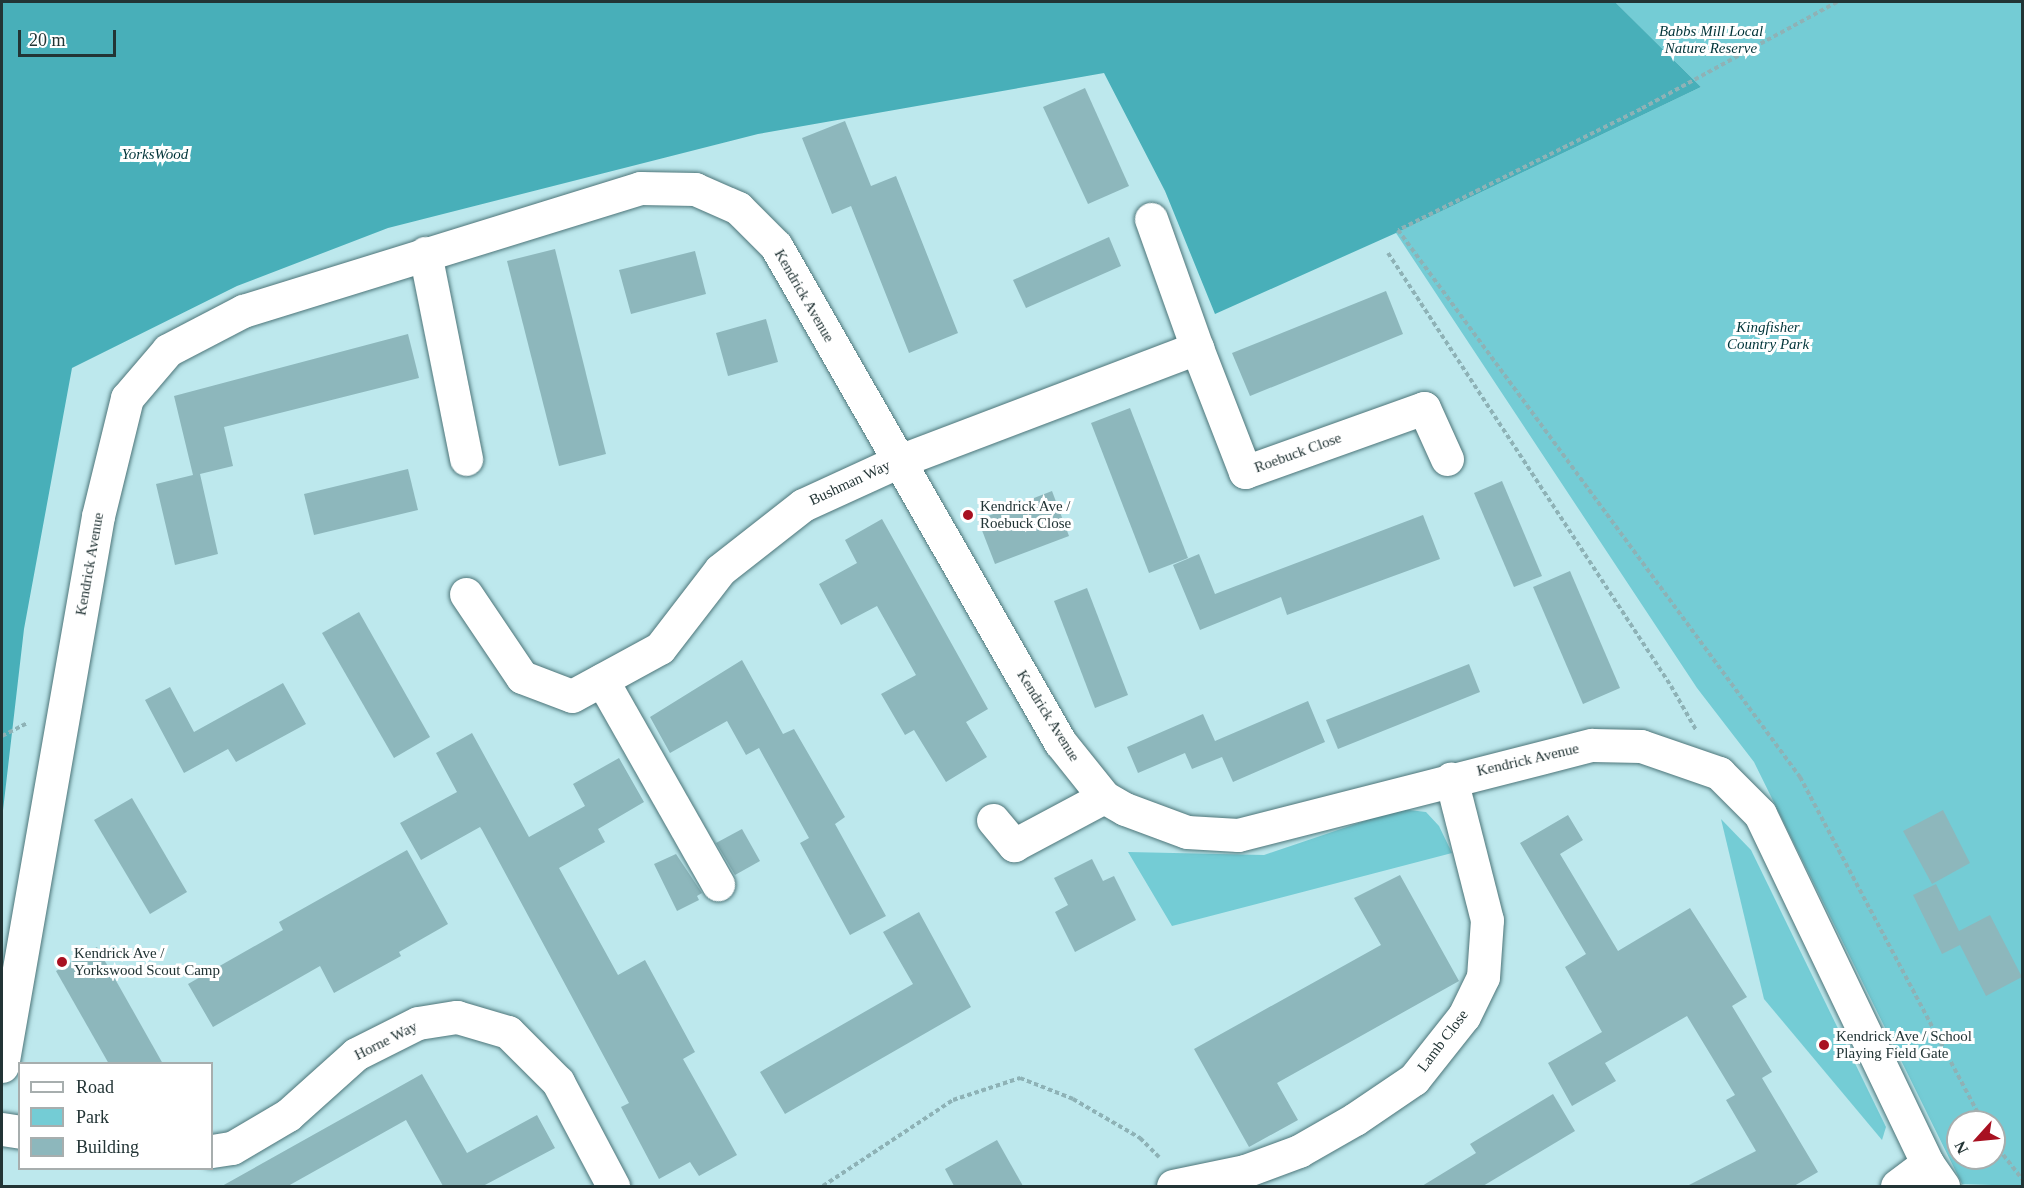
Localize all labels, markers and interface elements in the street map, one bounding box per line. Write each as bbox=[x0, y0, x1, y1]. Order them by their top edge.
scale bar bbox=[21, 18, 118, 56]
park label: Babbs Mill Local Nature Reserve bbox=[1659, 22, 1763, 57]
text: 20 m bbox=[29, 30, 66, 50]
park label: YorksWood bbox=[122, 146, 188, 164]
street label: Kendrick Avenue bbox=[770, 246, 838, 346]
park label: Kingfisher Country Park bbox=[1727, 318, 1809, 353]
street label: Roebuck Close bbox=[1252, 429, 1344, 477]
street label: Bushman Way bbox=[807, 456, 893, 510]
place label: Kendrick Ave / Roebuck Close bbox=[980, 497, 1071, 532]
marker: Kendrick Ave / Roebuck Close bbox=[961, 508, 975, 522]
street label: Kendrick Avenue bbox=[72, 511, 108, 617]
street label: Kendrick Avenue bbox=[1013, 667, 1083, 765]
street label: Kendrick Avenue bbox=[1475, 739, 1581, 781]
place label: Kendrick Ave / Yorkswood Scout Camp bbox=[74, 944, 220, 979]
marker: Kendrick Ave / Yorkswood Scout Camp bbox=[55, 955, 69, 969]
street label: Lamb Close bbox=[1414, 1006, 1472, 1076]
street label: Horne Way bbox=[351, 1017, 421, 1065]
place label: Kendrick Ave / School Playing Field Gate bbox=[1836, 1027, 1973, 1062]
marker: Kendrick Ave / School Playing Field Gate bbox=[1817, 1038, 1831, 1052]
legend bbox=[18, 1062, 213, 1170]
text: Road bbox=[76, 1077, 114, 1097]
text: Park bbox=[76, 1107, 109, 1127]
north arrow bbox=[1946, 1110, 2006, 1170]
text: Building bbox=[76, 1137, 139, 1157]
text: N bbox=[1951, 1138, 1971, 1157]

